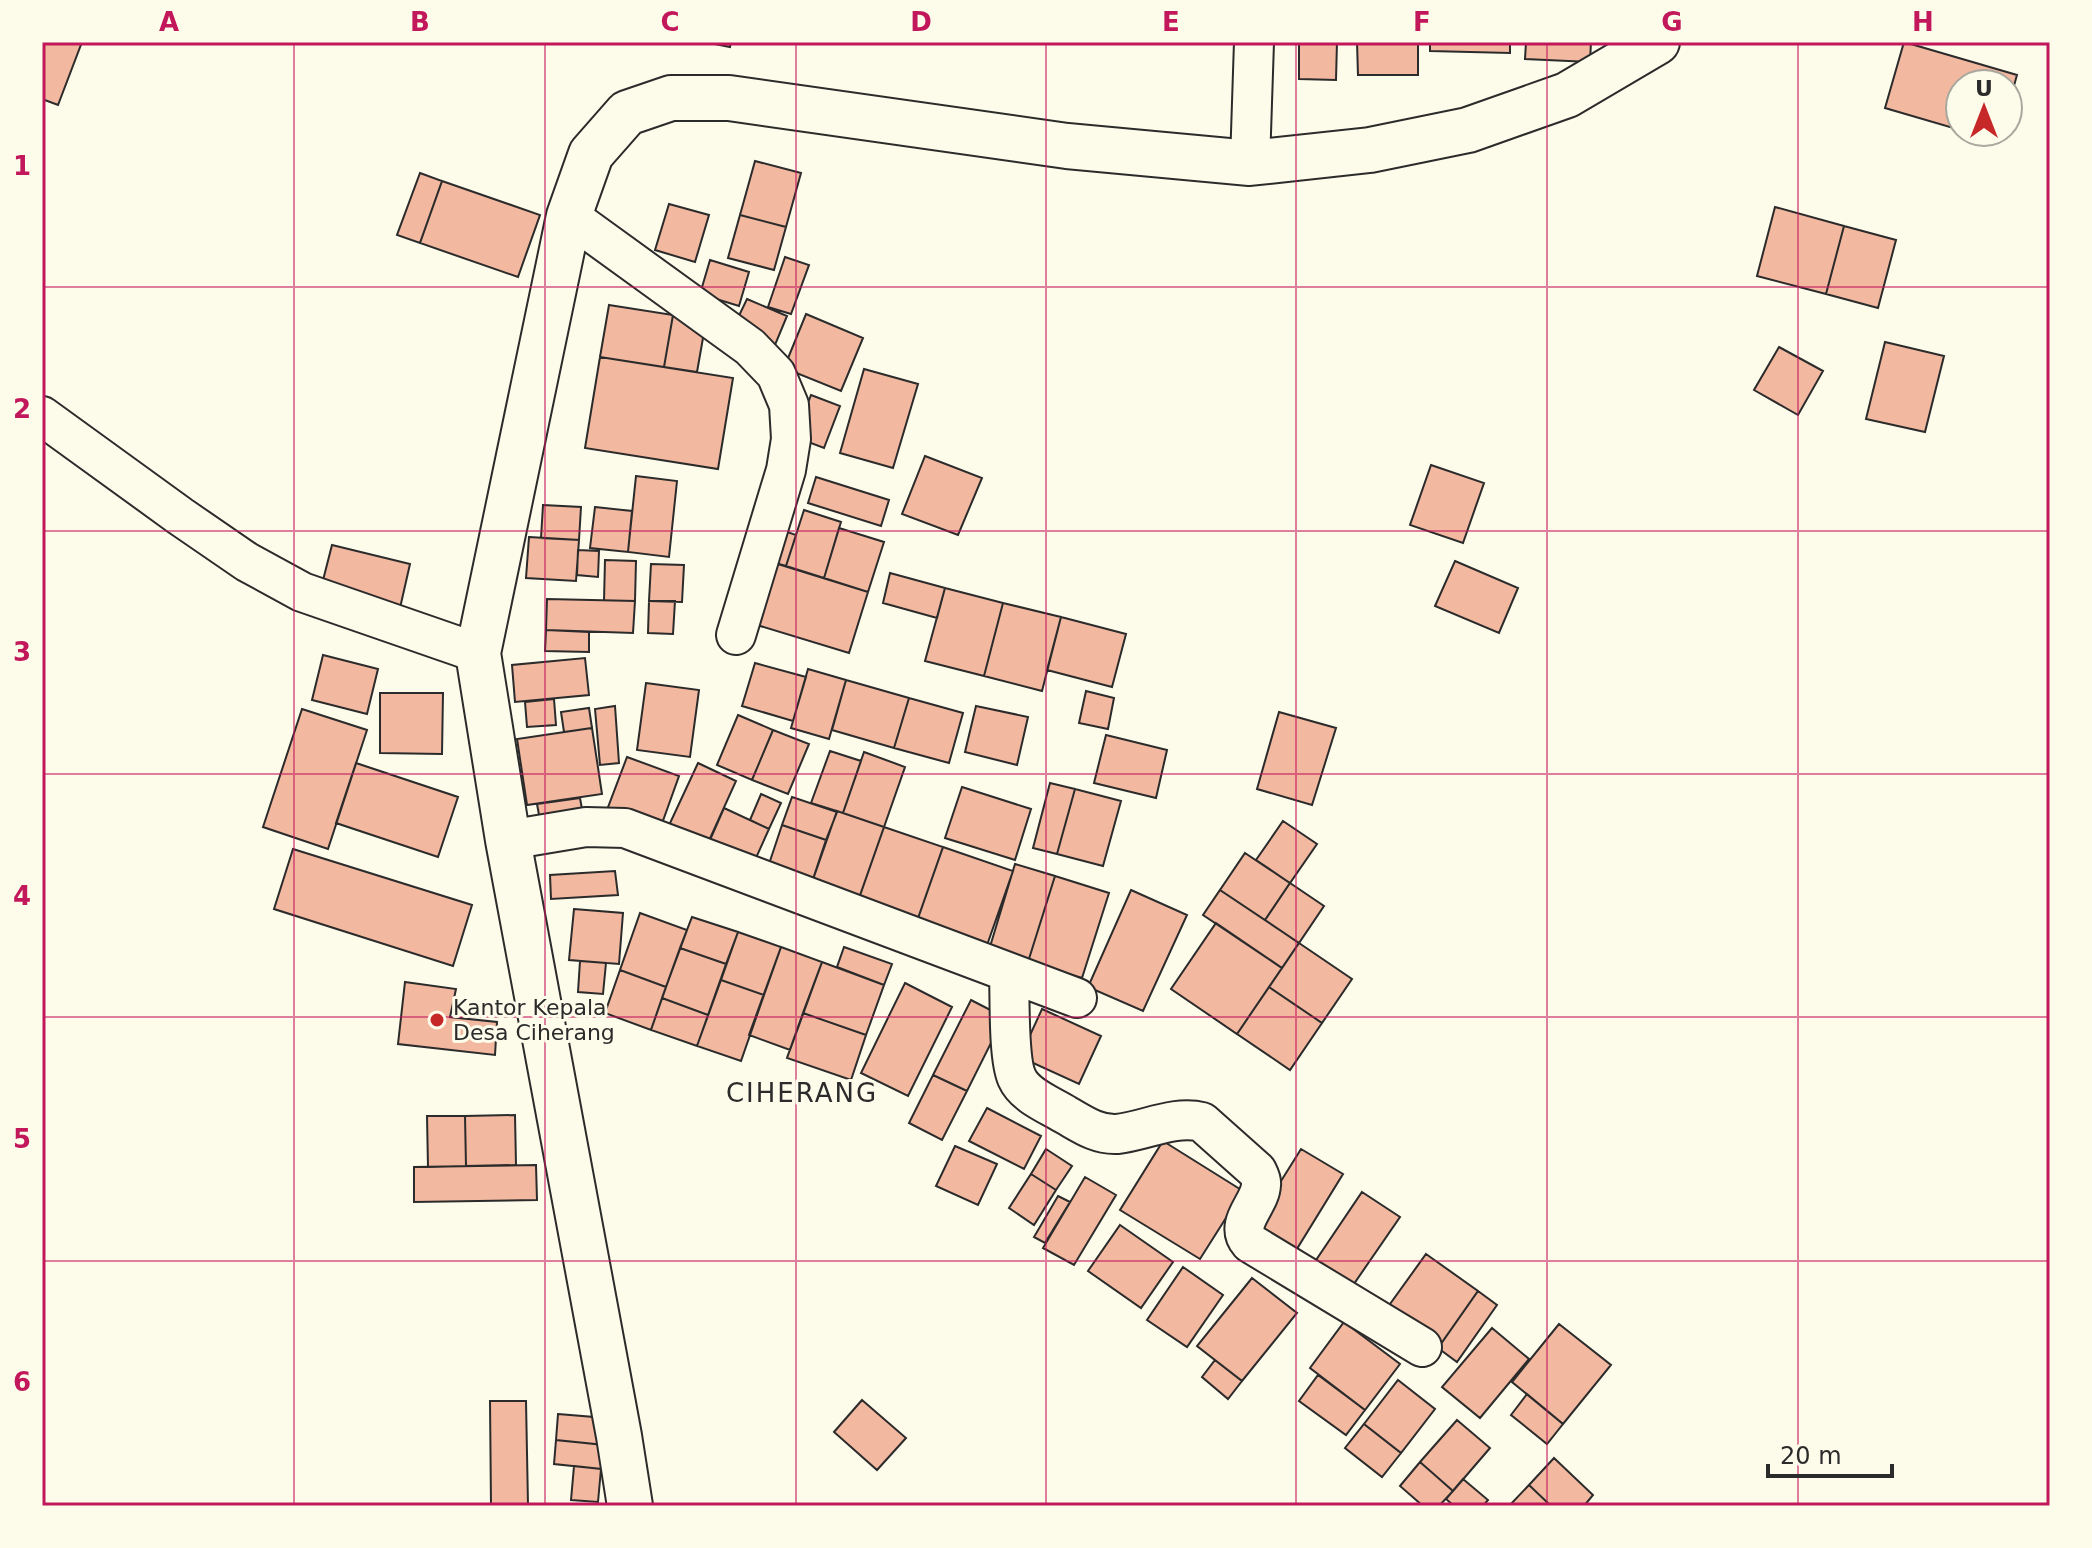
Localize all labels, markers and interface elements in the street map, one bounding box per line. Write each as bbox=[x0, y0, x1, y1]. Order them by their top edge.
text: A bbox=[159, 7, 179, 37]
text: B bbox=[410, 7, 430, 37]
text: C bbox=[660, 7, 680, 37]
text: D bbox=[910, 7, 932, 37]
text: E bbox=[1162, 7, 1180, 37]
text: F bbox=[1413, 7, 1431, 37]
text: G bbox=[1661, 7, 1683, 37]
text: H bbox=[1912, 7, 1934, 37]
north arrow bbox=[1944, 68, 2024, 148]
text: U bbox=[1975, 76, 1993, 101]
text: 1 bbox=[13, 151, 31, 181]
text: 2 bbox=[13, 394, 31, 424]
text: 3 bbox=[13, 637, 31, 667]
text: 4 bbox=[13, 881, 31, 911]
place label: Kantor Kepala Desa Ciherang bbox=[453, 995, 615, 1045]
marker: Kantor Kepala Desa Ciherang bbox=[428, 1011, 446, 1029]
district label: CIHERANG bbox=[726, 1078, 878, 1108]
text: 5 bbox=[13, 1124, 31, 1154]
text: 6 bbox=[13, 1367, 31, 1397]
scale bar bbox=[1768, 1428, 1892, 1478]
text: 20 m bbox=[1780, 1442, 1842, 1470]

